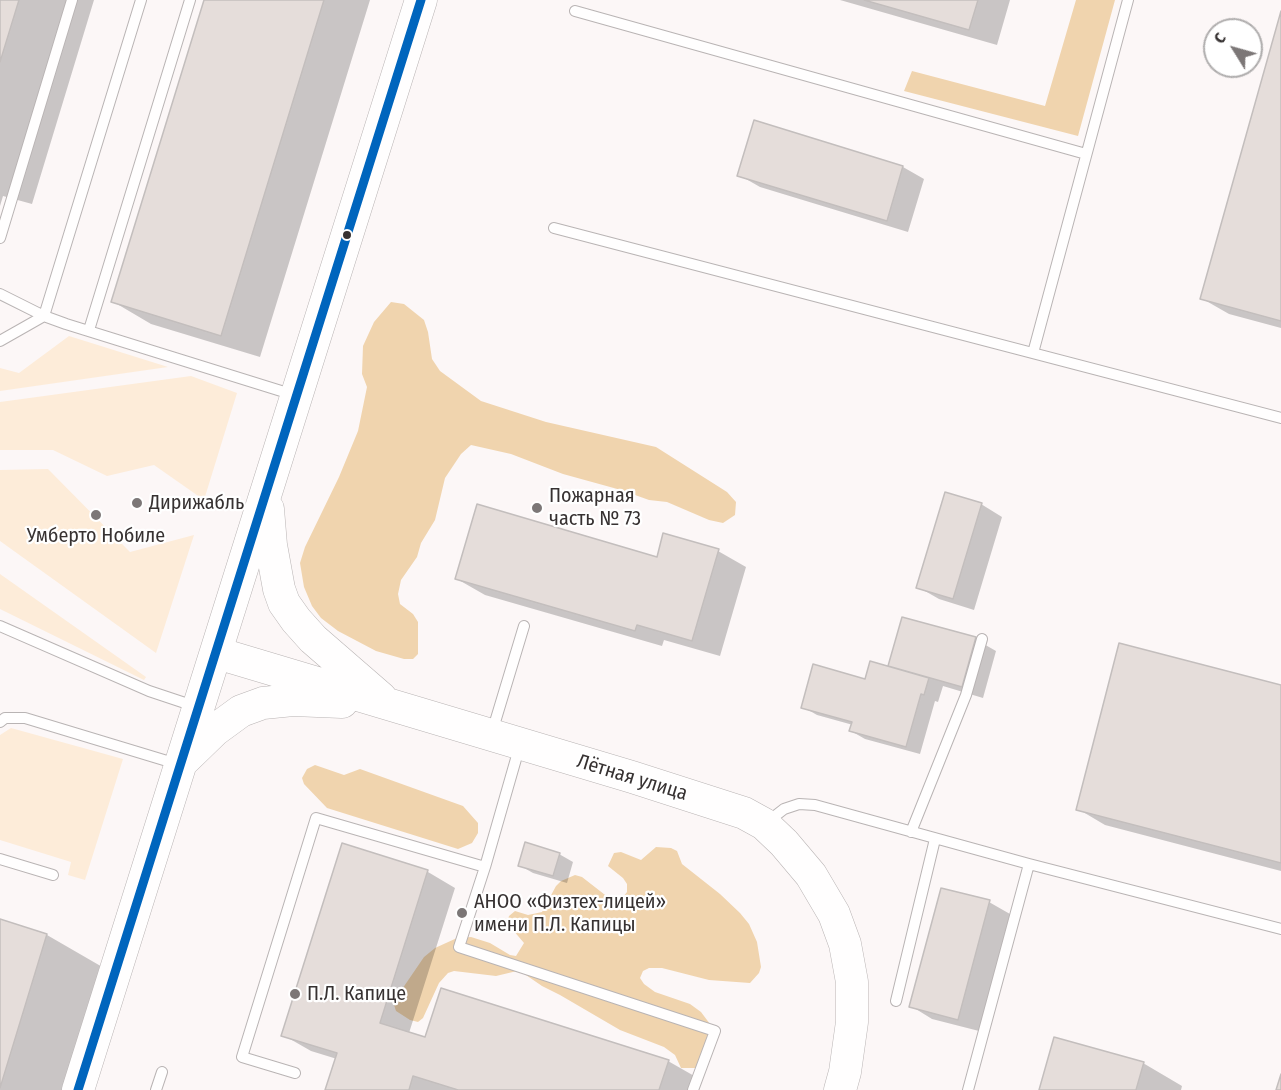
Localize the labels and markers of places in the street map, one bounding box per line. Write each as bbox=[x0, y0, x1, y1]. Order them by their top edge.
unlabelled marker bbox=[341, 229, 353, 241]
place label: Пожарная часть № 73 bbox=[549, 484, 641, 531]
place label: Дирижабль bbox=[149, 491, 244, 515]
marker: Дирижабль bbox=[130, 496, 144, 510]
marker: Пожарная часть № 73 bbox=[530, 501, 544, 515]
marker: Умберто Нобиле bbox=[89, 508, 103, 522]
place label: Умберто Нобиле bbox=[27, 524, 165, 548]
place label: АНОО «Физтех-лицей» имени П.Л. Капицы bbox=[474, 890, 666, 937]
marker: АНОО «Физтех-лицей» имени П.Л. Капицы bbox=[455, 906, 469, 920]
place label: П.Л. Капице bbox=[307, 982, 406, 1006]
marker: П.Л. Капице bbox=[288, 987, 302, 1001]

